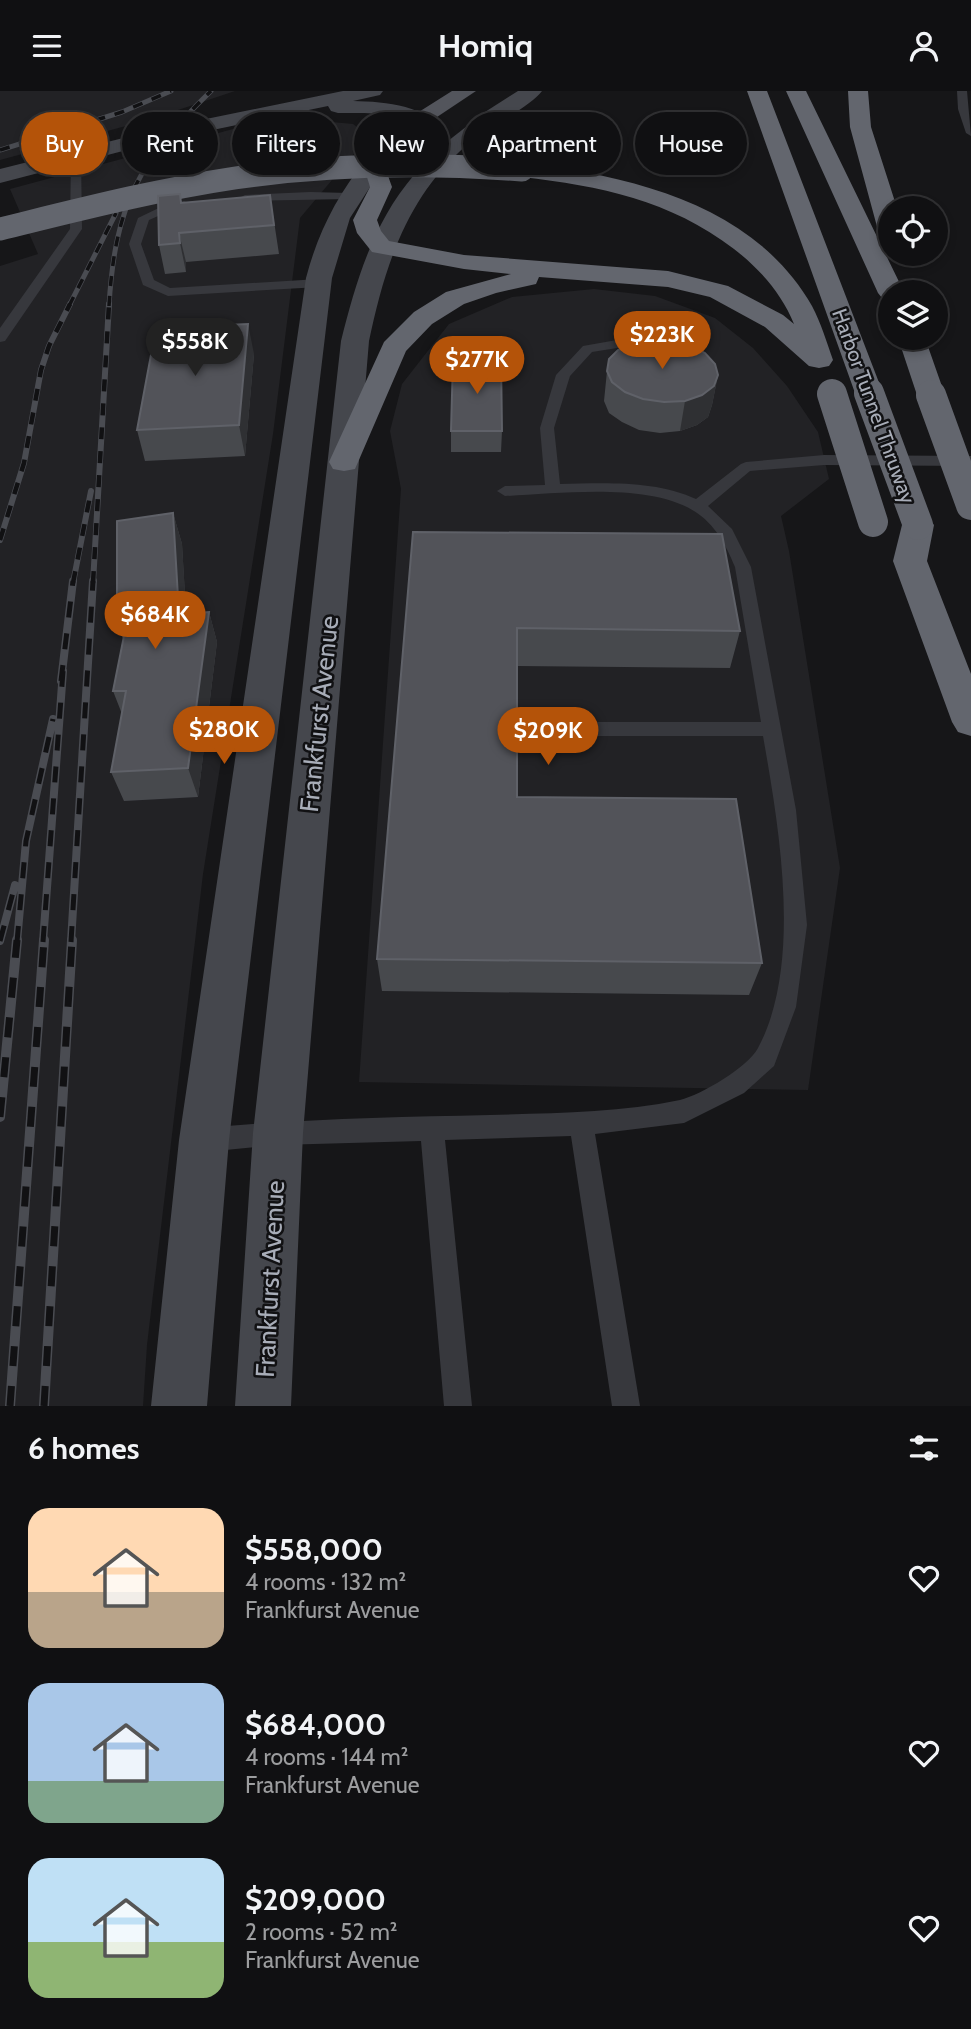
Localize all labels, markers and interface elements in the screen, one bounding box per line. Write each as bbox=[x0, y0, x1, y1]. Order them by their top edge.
text: Homiq bbox=[438, 26, 533, 65]
icon: menu bbox=[28, 27, 66, 65]
icon: person bbox=[905, 27, 943, 65]
chip: Buy bbox=[21, 112, 108, 175]
chip: Rent bbox=[122, 112, 218, 175]
chip: Filters bbox=[232, 112, 340, 175]
chip: New bbox=[354, 112, 449, 175]
chip: Apartment bbox=[463, 112, 621, 175]
chip: House bbox=[635, 112, 747, 175]
map controls bbox=[878, 196, 948, 350]
button: locate bbox=[878, 196, 948, 266]
button: layers bbox=[878, 280, 948, 350]
street label: Harbor Tunnel Thruway bbox=[827, 305, 921, 507]
pin: $223K bbox=[613, 311, 711, 371]
pin: $558K bbox=[146, 319, 244, 378]
text: $223K bbox=[630, 320, 694, 348]
text: $558K bbox=[162, 327, 228, 355]
pin: $277K bbox=[428, 337, 526, 396]
text: $277K bbox=[445, 345, 509, 373]
pin: $684K bbox=[106, 591, 204, 651]
text: $684K bbox=[121, 600, 189, 628]
street label: Frankfurst Avenue bbox=[293, 614, 345, 814]
pin: $280K bbox=[175, 707, 273, 766]
pin: $209K bbox=[499, 707, 597, 767]
text: $280K bbox=[189, 715, 259, 743]
text: $209K bbox=[513, 716, 583, 744]
street label: Frankfurst Avenue bbox=[249, 1180, 291, 1378]
icon: filters bbox=[905, 1429, 943, 1467]
text: 6 homes bbox=[28, 1430, 139, 1467]
text: $558,000 bbox=[245, 1531, 383, 1568]
icon: home bbox=[84, 1536, 168, 1620]
icon: heart bbox=[905, 1559, 943, 1597]
text: 4 rooms · 132 m² bbox=[245, 1568, 406, 1596]
text: Frankfurst Avenue bbox=[245, 1596, 420, 1624]
text: $684,000 bbox=[245, 1706, 386, 1743]
icon: home bbox=[84, 1711, 168, 1795]
icon: heart bbox=[905, 1734, 943, 1772]
text: 4 rooms · 144 m² bbox=[245, 1743, 408, 1771]
text: Frankfurst Avenue bbox=[245, 1771, 420, 1799]
text: $209,000 bbox=[245, 1881, 386, 1918]
icon: home bbox=[84, 1886, 168, 1970]
icon: heart bbox=[905, 1909, 943, 1947]
text: 2 rooms · 52 m² bbox=[245, 1918, 398, 1946]
text: Frankfurst Avenue bbox=[245, 1946, 420, 1974]

